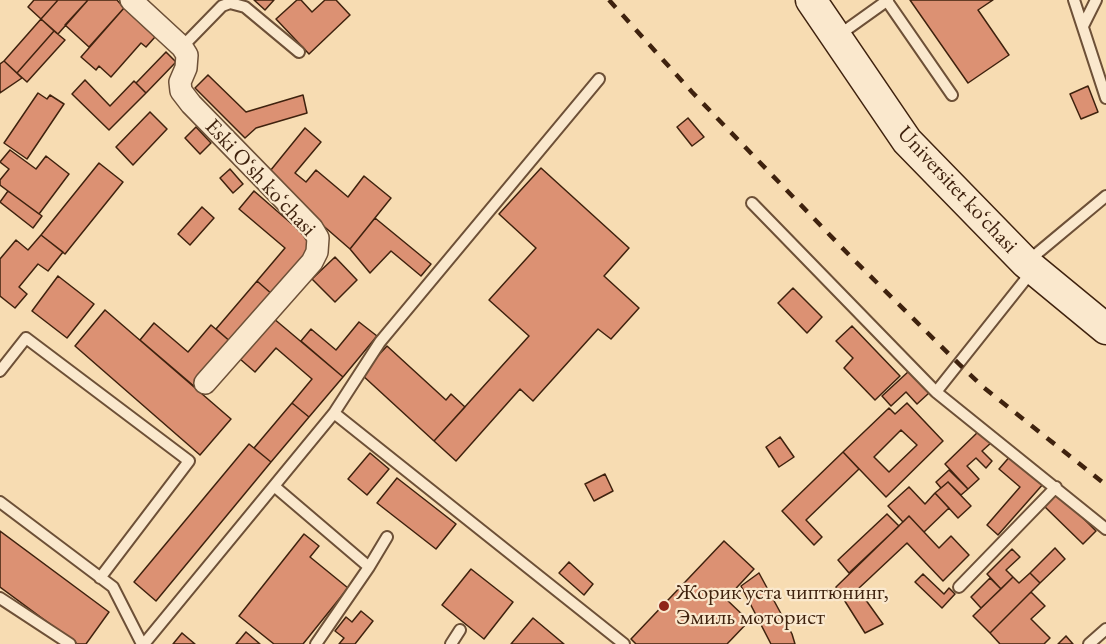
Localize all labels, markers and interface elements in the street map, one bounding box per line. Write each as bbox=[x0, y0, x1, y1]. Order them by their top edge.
street label: Eski Oʻsh koʻchasi bbox=[199, 114, 321, 242]
street label: Universitet kо‘chasi bbox=[891, 121, 1023, 259]
place label: Жорик уста чиптюнинг, Эмиль моторист bbox=[676, 580, 889, 632]
marker: Жорик уста чиптюнинг, Эмиль моторист bbox=[657, 599, 671, 613]

